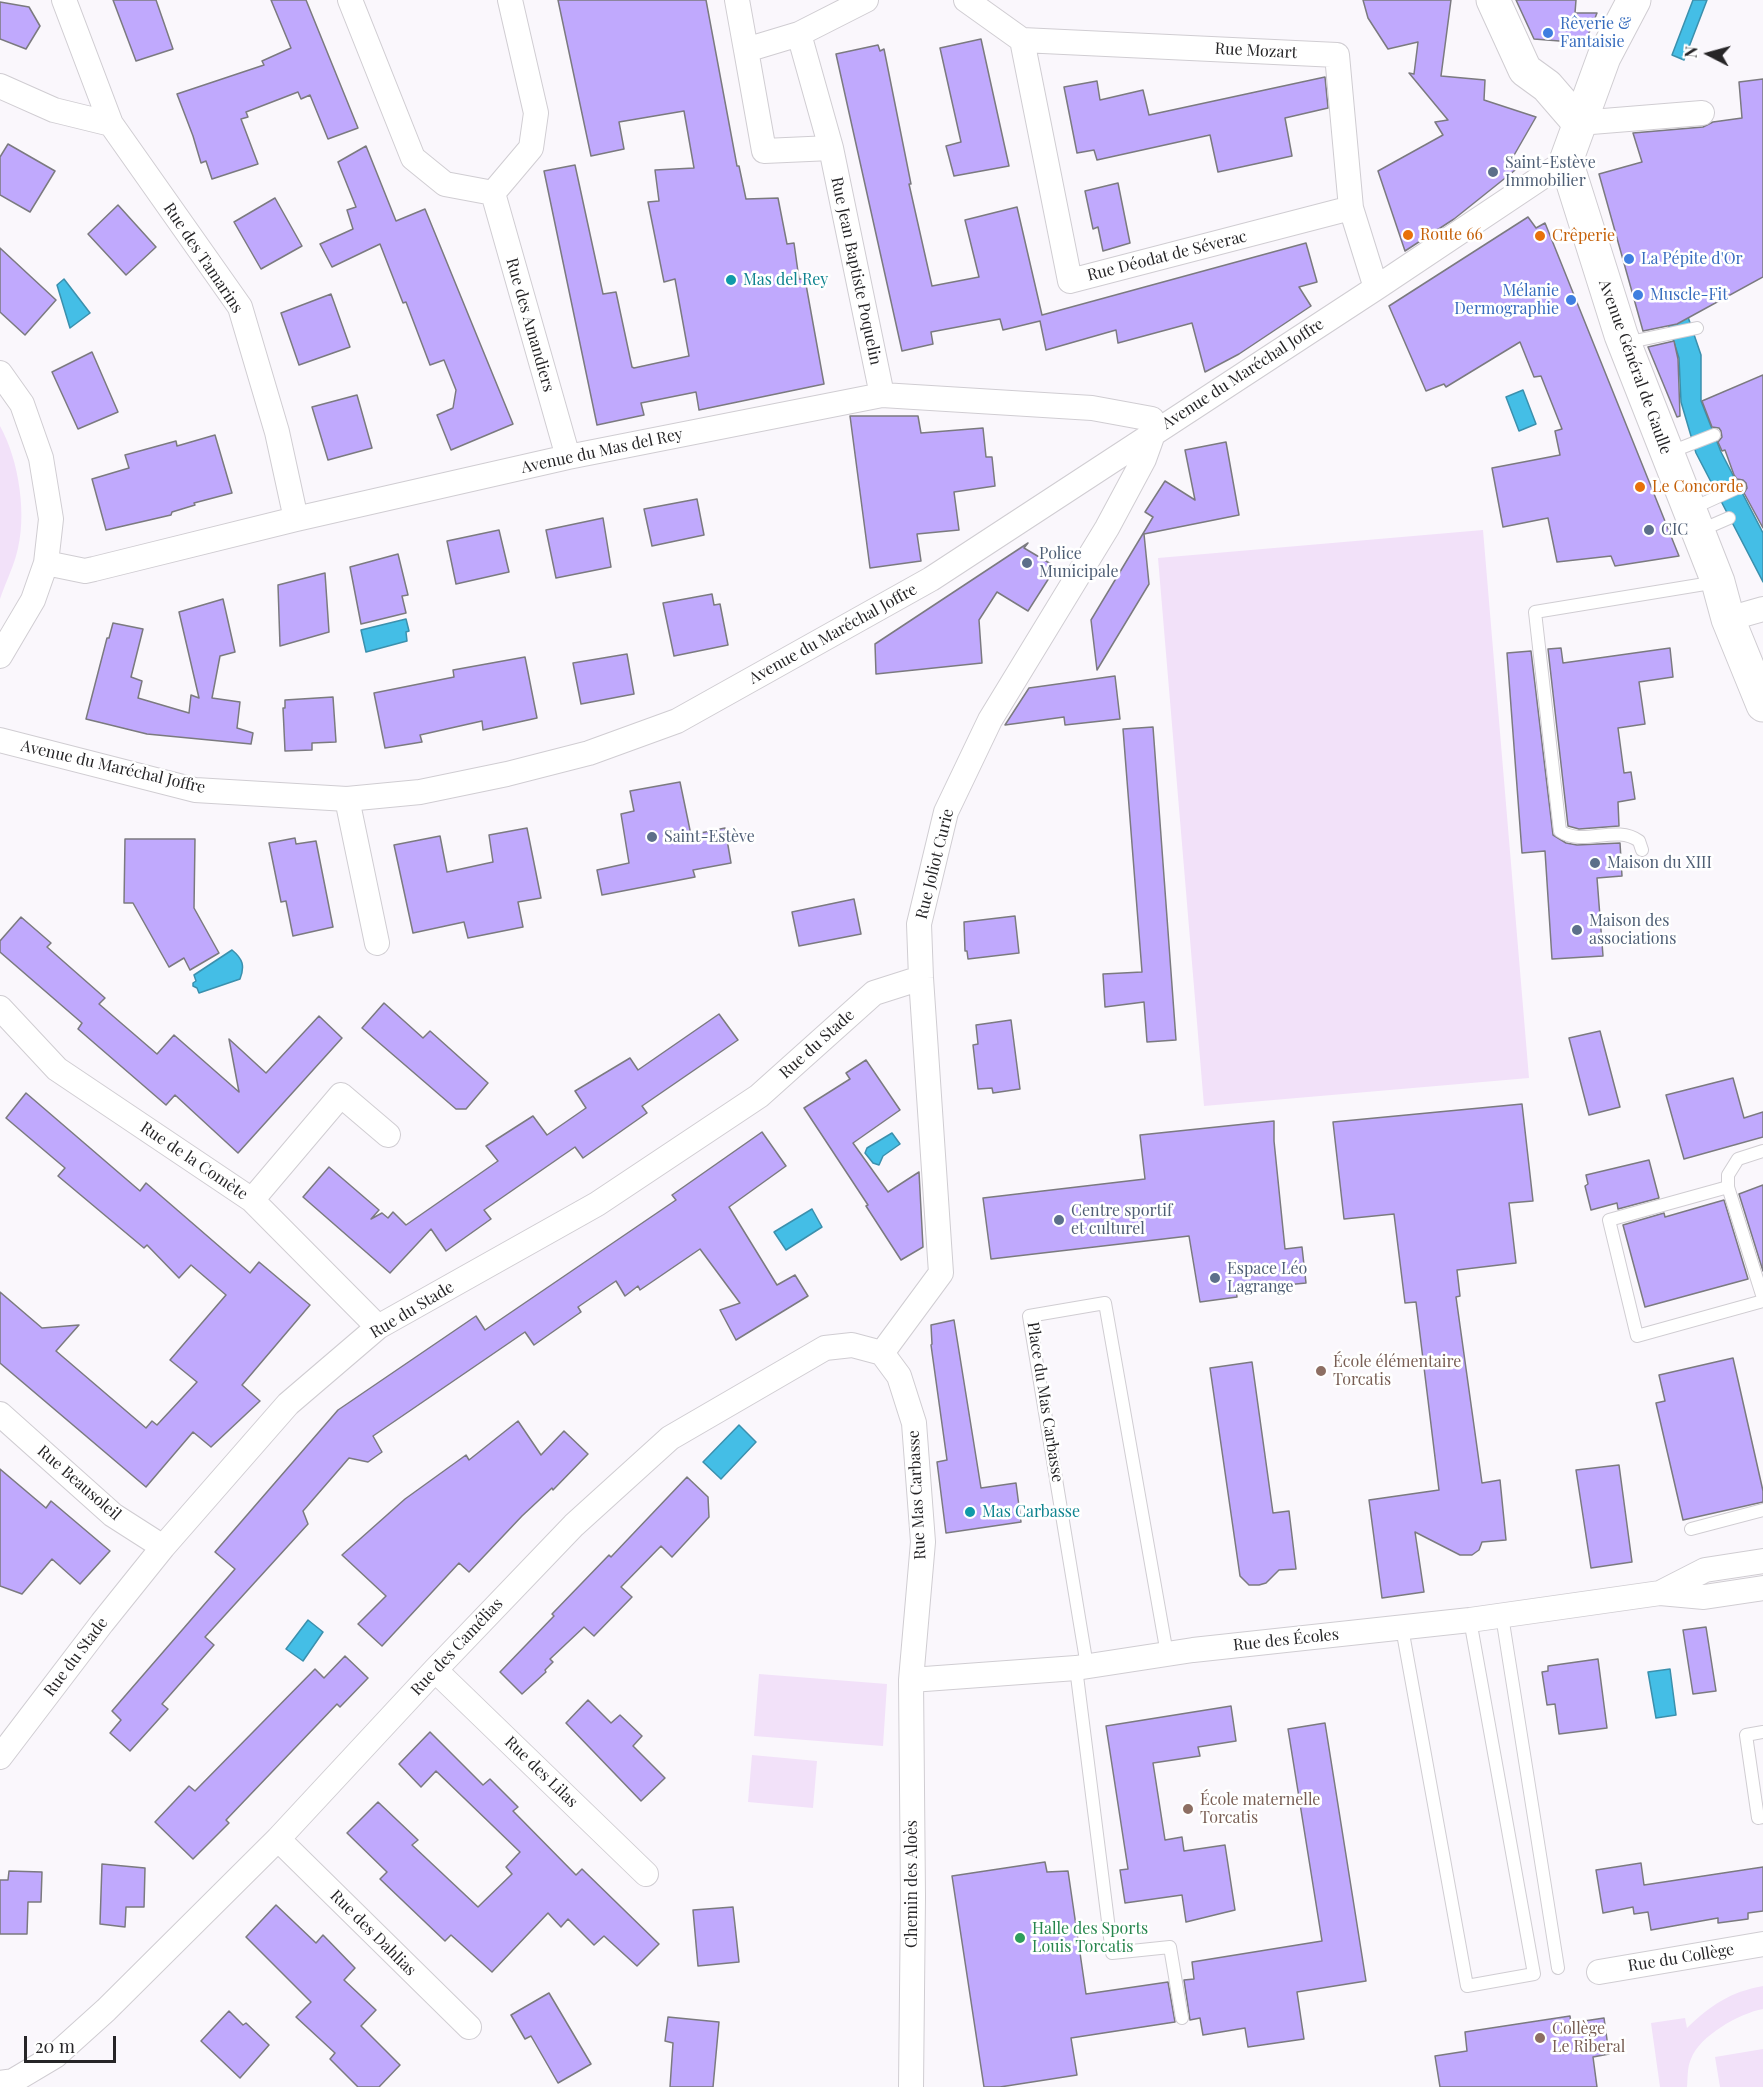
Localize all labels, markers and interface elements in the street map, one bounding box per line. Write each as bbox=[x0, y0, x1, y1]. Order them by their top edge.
place label: Rêverie & Fantaisie bbox=[1560, 14, 1631, 52]
north arrow bbox=[1679, 24, 1739, 84]
marker: Rêverie & Fantaisie bbox=[1541, 26, 1555, 40]
street label: Rue Mozart bbox=[1214, 39, 1298, 63]
text: N bbox=[1680, 45, 1702, 59]
place label: Saint-Estève Immobilier bbox=[1505, 153, 1596, 191]
marker: Saint-Estève Immobilier bbox=[1486, 165, 1500, 179]
street label: Rue Jean Baptiste Poquelin bbox=[827, 175, 885, 367]
street label: Rue des Tamarins bbox=[159, 199, 247, 317]
place label: Route 66 bbox=[1420, 225, 1483, 245]
place label: Crêperie bbox=[1552, 226, 1615, 246]
street label: Rue Déodat de Séverac bbox=[1085, 227, 1249, 285]
marker: Route 66 bbox=[1401, 228, 1415, 242]
marker: Crêperie bbox=[1533, 229, 1547, 243]
place label: La Pépite d'Or bbox=[1641, 249, 1743, 269]
marker: La Pépite d'Or bbox=[1622, 252, 1636, 266]
street label: Rue des Amandiers bbox=[502, 256, 558, 394]
place label: Mas del Rey bbox=[743, 270, 828, 290]
marker: Mas del Rey bbox=[724, 273, 738, 287]
street label: Avenue Général de Gaulle bbox=[1594, 277, 1676, 457]
place label: Mélanie Dermographie bbox=[1454, 281, 1559, 319]
place label: Muscle-Fit bbox=[1650, 285, 1728, 305]
marker: Muscle-Fit bbox=[1631, 288, 1645, 302]
marker: Mélanie Dermographie bbox=[1564, 293, 1578, 307]
street label: Avenue du Maréchal Joffre bbox=[1159, 315, 1327, 433]
street label: Avenue du Mas del Rey bbox=[519, 424, 685, 478]
place label: Le Concorde bbox=[1652, 477, 1744, 497]
marker: Le Concorde bbox=[1633, 480, 1647, 494]
place label: CIC bbox=[1661, 520, 1688, 540]
marker: CIC bbox=[1642, 523, 1656, 537]
place label: Police Municipale bbox=[1039, 544, 1119, 582]
marker: Police Municipale bbox=[1020, 556, 1034, 570]
street label: Avenue du Maréchal Joffre bbox=[746, 580, 920, 688]
street label: Avenue du Maréchal Joffre bbox=[19, 736, 207, 798]
street label: Rue Joliot Curie bbox=[912, 807, 958, 921]
place label: Saint-Estève bbox=[664, 827, 755, 847]
marker: Saint-Estève bbox=[645, 830, 659, 844]
place label: Maison du XIII bbox=[1607, 853, 1712, 873]
marker: Maison du XIII bbox=[1588, 856, 1602, 870]
place label: Maison des associations bbox=[1589, 911, 1676, 949]
marker: Maison des associations bbox=[1570, 923, 1584, 937]
street label: Rue du Stade bbox=[776, 1005, 858, 1083]
street label: Rue de la Comète bbox=[137, 1118, 251, 1204]
place label: Centre sportif et culturel bbox=[1071, 1201, 1172, 1239]
marker: Centre sportif et culturel bbox=[1052, 1213, 1066, 1227]
place label: Espace Léo Lagrange bbox=[1227, 1259, 1307, 1297]
marker: Espace Léo Lagrange bbox=[1208, 1271, 1222, 1285]
street label: Rue du Stade bbox=[367, 1278, 457, 1342]
street label: Place du Mas Carbasse bbox=[1023, 1320, 1067, 1484]
place label: École élémentaire Torcatis bbox=[1333, 1352, 1461, 1390]
marker: École élémentaire Torcatis bbox=[1314, 1364, 1328, 1378]
street label: Rue Mas Carbasse bbox=[904, 1430, 930, 1560]
street label: Rue Beausoleil bbox=[33, 1441, 125, 1525]
place label: Mas Carbasse bbox=[982, 1502, 1080, 1522]
marker: Mas Carbasse bbox=[963, 1505, 977, 1519]
street label: Rue des Camélias bbox=[407, 1594, 507, 1700]
street label: Rue du Stade bbox=[40, 1614, 112, 1700]
street label: Rue des Écoles bbox=[1232, 1625, 1340, 1655]
street label: Rue des Lilas bbox=[500, 1732, 582, 1812]
place label: École maternelle Torcatis bbox=[1200, 1790, 1320, 1828]
marker: École maternelle Torcatis bbox=[1181, 1802, 1195, 1816]
street label: Chemin des Aloès bbox=[902, 1820, 922, 1948]
street label: Rue des Dahlias bbox=[326, 1886, 420, 1980]
place label: Halle des Sports Louis Torcatis bbox=[1032, 1919, 1148, 1957]
marker: Halle des Sports Louis Torcatis bbox=[1013, 1931, 1027, 1945]
street label: Rue du Collège bbox=[1626, 1940, 1736, 1976]
place label: Collège Le Riberal bbox=[1552, 2019, 1625, 2057]
scale bar bbox=[27, 2024, 118, 2062]
marker: Collège Le Riberal bbox=[1533, 2031, 1547, 2045]
text: 20 m bbox=[35, 2034, 75, 2058]

